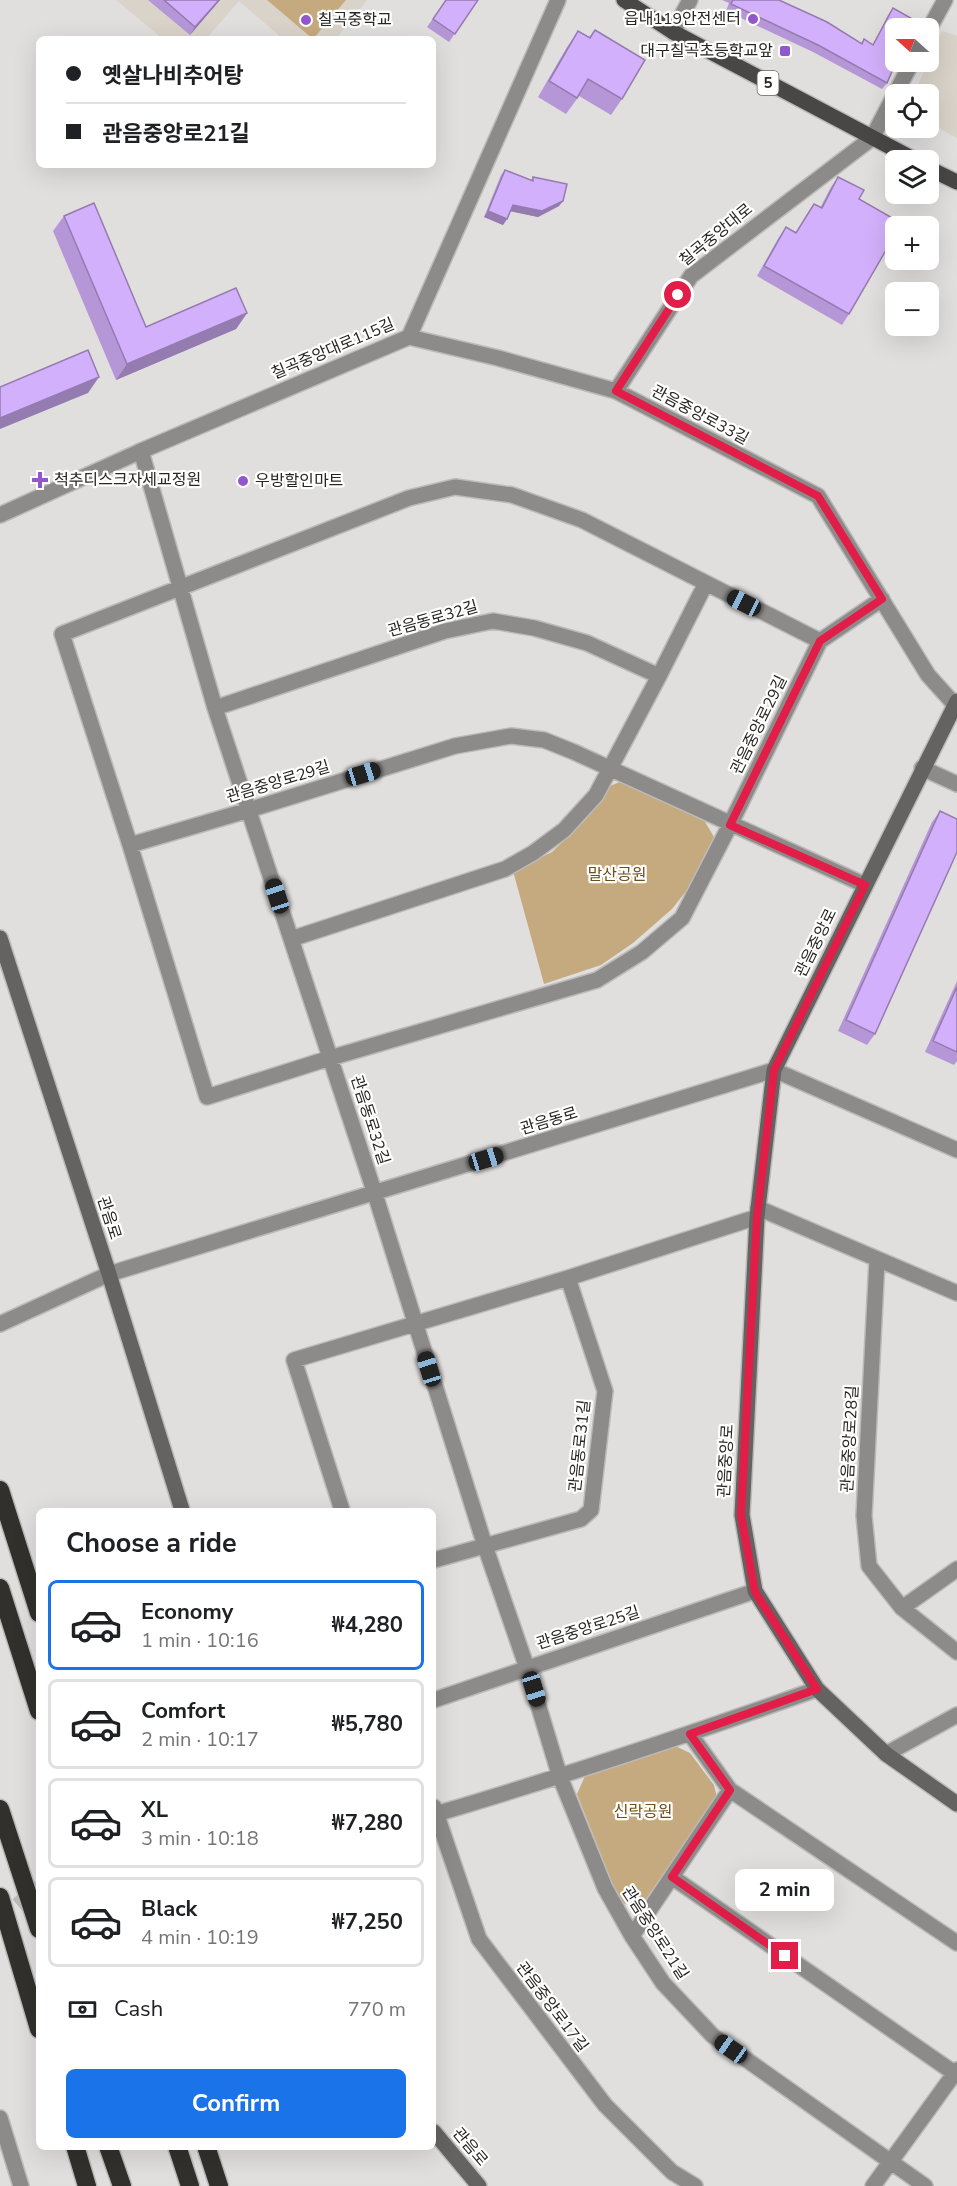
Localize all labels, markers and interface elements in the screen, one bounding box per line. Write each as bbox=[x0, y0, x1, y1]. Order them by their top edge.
place label: 읍내119안전센터 bbox=[624, 8, 741, 30]
place label: 칠곡중학교 bbox=[318, 9, 392, 31]
marker: 읍내119안전센터 bbox=[746, 12, 760, 26]
marker: 칠곡중학교 bbox=[299, 13, 313, 27]
north arrow bbox=[885, 18, 939, 72]
map controls bbox=[885, 18, 939, 336]
place label: 대구칠곡초등학교앞 bbox=[641, 40, 773, 62]
marker: 대구칠곡초등학교앞 bbox=[778, 44, 792, 58]
text: 옛살나비추어탕 bbox=[102, 61, 244, 91]
road number: 5 bbox=[758, 71, 778, 95]
button: locate bbox=[885, 84, 939, 138]
text: 관음중앙로21길 bbox=[102, 119, 250, 149]
button: layers bbox=[885, 150, 939, 204]
street label: 칠곡중앙대로 bbox=[675, 198, 757, 271]
button: + bbox=[885, 216, 939, 270]
route start bbox=[664, 281, 691, 308]
button: − bbox=[885, 282, 939, 336]
street label: 칠곡중앙대로115길 bbox=[268, 313, 398, 385]
street label: 관음중앙로33길 bbox=[647, 380, 753, 450]
place label: 척추디스크자세교정원 bbox=[54, 469, 201, 491]
place label: 우방할인마트 bbox=[255, 470, 343, 492]
marker: 척추디스크자세교정원 bbox=[31, 471, 49, 489]
marker: 우방할인마트 bbox=[236, 474, 250, 488]
car bbox=[724, 587, 764, 619]
street label: 관음동로32길 bbox=[385, 596, 481, 642]
street label: 관음중앙로29길 bbox=[726, 672, 792, 778]
street label: 관음중앙로29길 bbox=[223, 756, 333, 808]
car bbox=[343, 760, 383, 788]
park label: 말산공원 bbox=[588, 864, 646, 886]
car bbox=[263, 876, 291, 916]
street label: 관음중앙로 bbox=[790, 905, 842, 981]
street label: 관음동로32길 bbox=[345, 1072, 395, 1168]
street label: 관음동로 bbox=[518, 1102, 581, 1140]
car bbox=[466, 1145, 506, 1173]
street label: 관음로 bbox=[92, 1194, 126, 1243]
car bbox=[415, 1349, 443, 1389]
street label: 관음중앙로28길 bbox=[836, 1385, 864, 1493]
street label: 관음동로31길 bbox=[564, 1399, 596, 1493]
street label: 관음중앙로 bbox=[713, 1423, 739, 1498]
text: Choose a ride bbox=[66, 1525, 237, 1562]
text: Economy bbox=[141, 1597, 233, 1627]
icon: car bbox=[69, 1598, 123, 1652]
street label: 관음중앙로25길 bbox=[533, 1601, 643, 1655]
text: ₩4,280 bbox=[332, 1610, 403, 1640]
text: 1 min · 10:16 bbox=[141, 1627, 259, 1654]
car bbox=[520, 1669, 548, 1709]
text: Comfort bbox=[141, 1696, 225, 1726]
icon: car bbox=[69, 1697, 123, 1751]
text: ₩5,780 bbox=[332, 1709, 403, 1739]
text: 2 min · 10:17 bbox=[141, 1726, 259, 1753]
text: XL bbox=[141, 1795, 168, 1825]
icon: car bbox=[69, 1796, 123, 1850]
park label: 신락공원 bbox=[614, 1801, 672, 1823]
text: ₩7,280 bbox=[332, 1808, 403, 1838]
text: 3 min · 10:18 bbox=[141, 1825, 259, 1852]
callout: 2 min bbox=[736, 1869, 834, 1911]
text: 2 min bbox=[759, 1876, 810, 1903]
street label: 관음중앙로21길 bbox=[616, 1882, 694, 1984]
text: Black bbox=[141, 1894, 197, 1924]
icon: car bbox=[69, 1895, 123, 1949]
text: ₩7,250 bbox=[332, 1907, 403, 1937]
text: 4 min · 10:19 bbox=[141, 1924, 259, 1951]
route end bbox=[771, 1942, 798, 1969]
street label: 관음중앙로17길 bbox=[511, 1957, 593, 2057]
icon: cash bbox=[66, 1993, 99, 2026]
text: Cash bbox=[114, 1994, 163, 2024]
text: 770 m bbox=[348, 1996, 406, 2023]
car bbox=[711, 2031, 751, 2067]
button: Confirm bbox=[66, 2069, 406, 2138]
street label: 관음로 bbox=[447, 2123, 493, 2171]

